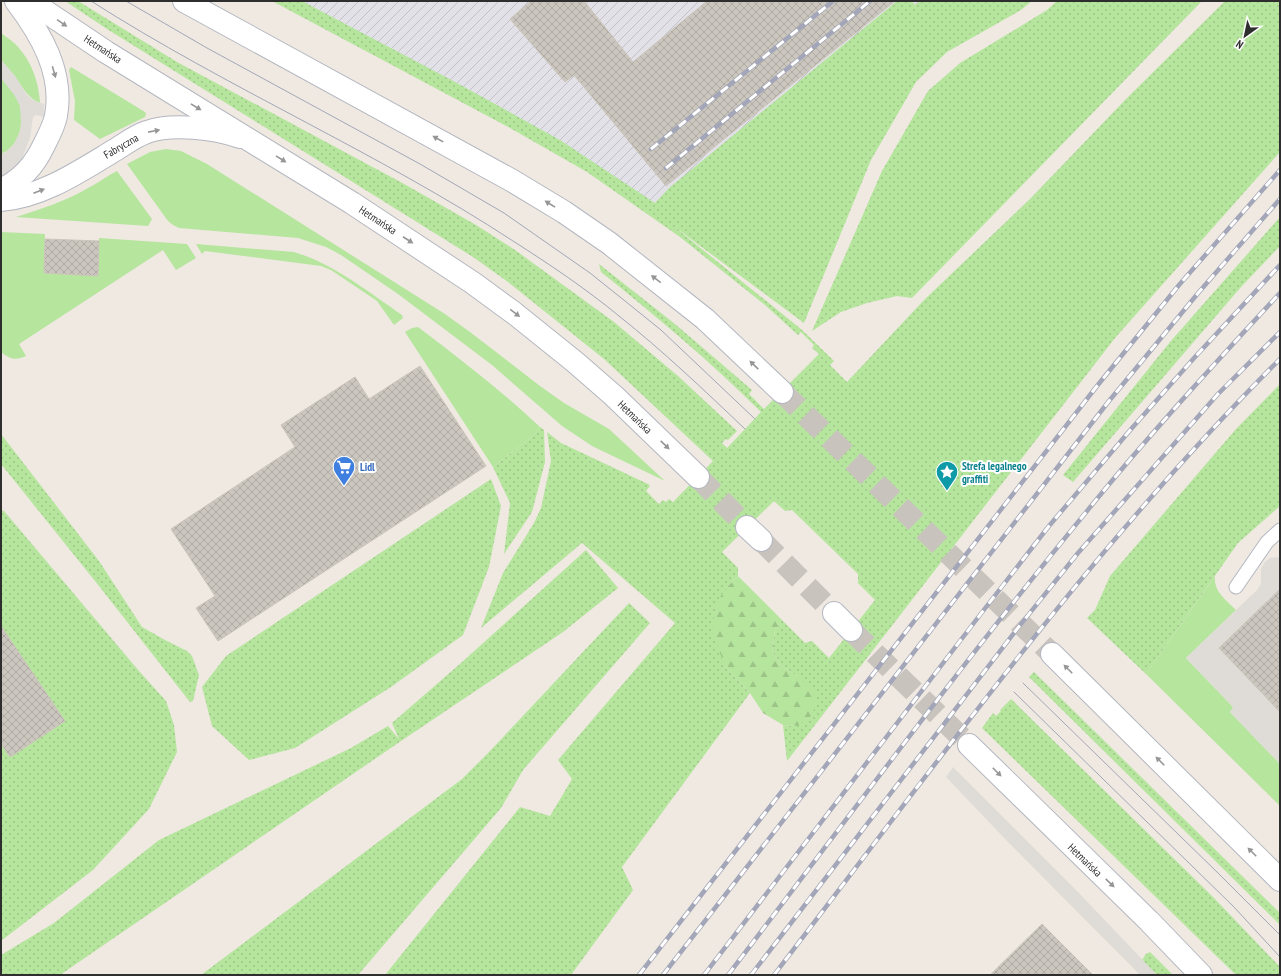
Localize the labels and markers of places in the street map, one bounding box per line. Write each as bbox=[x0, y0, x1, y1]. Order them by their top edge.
supermarket icon: Lidl bbox=[331, 454, 357, 487]
place icon: Strefa legalnego graffiti bbox=[934, 459, 960, 492]
place label: Strefa legalnego graffiti bbox=[962, 459, 1027, 486]
place label: Lidl bbox=[360, 460, 375, 474]

